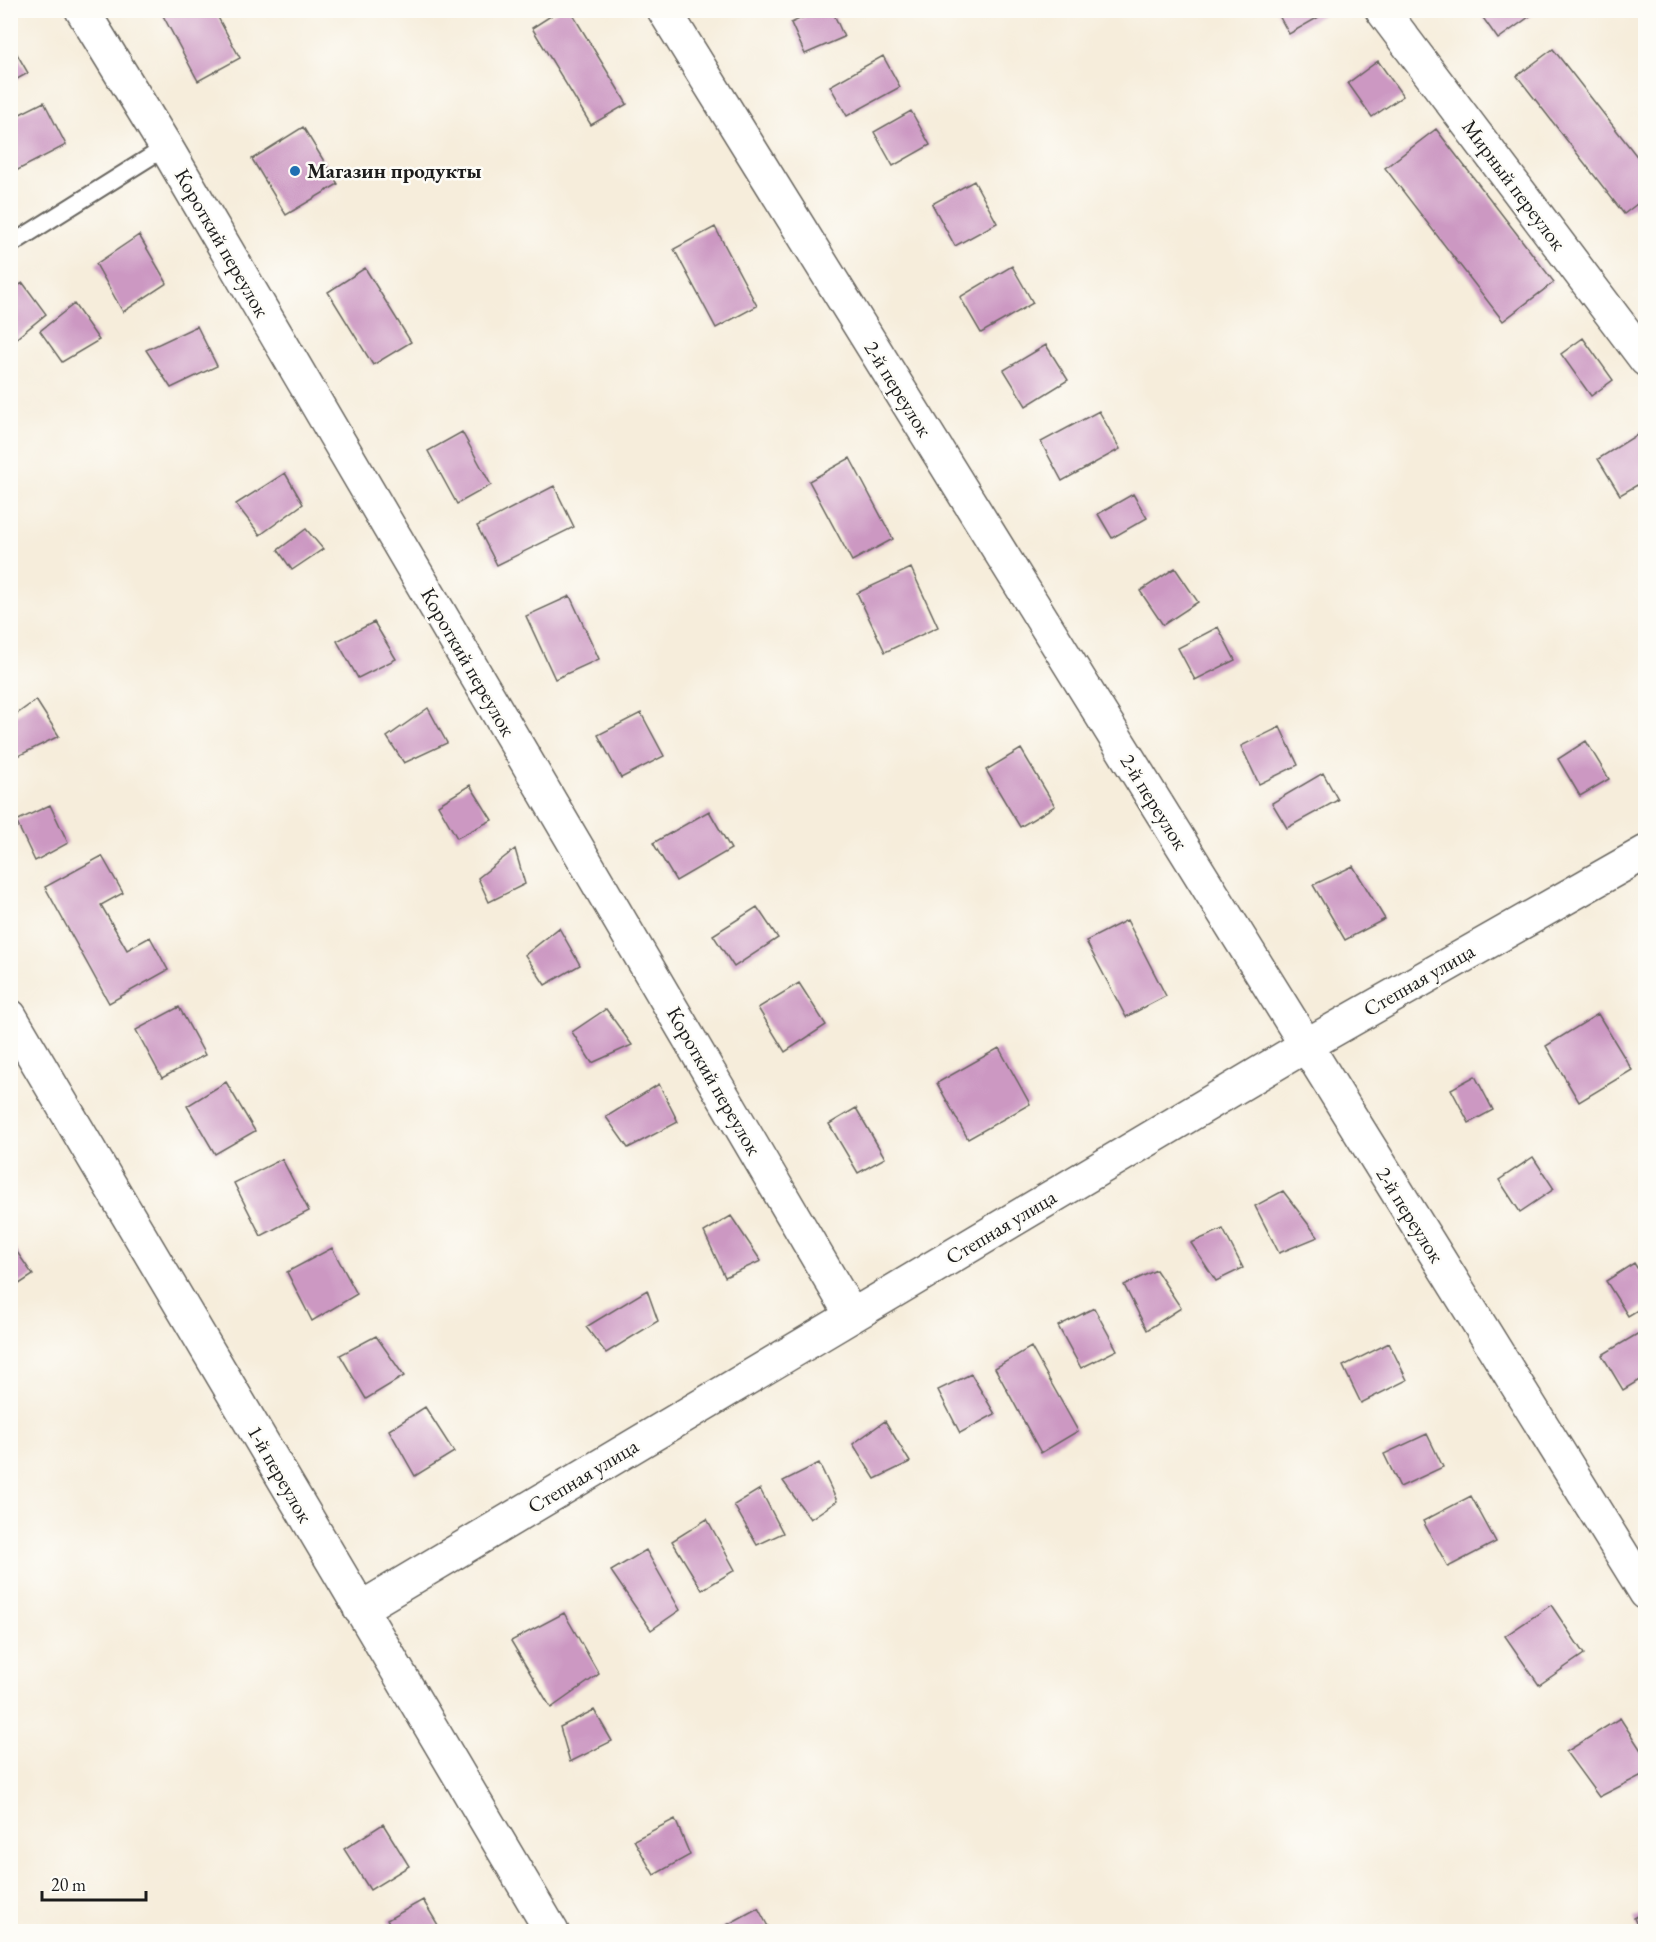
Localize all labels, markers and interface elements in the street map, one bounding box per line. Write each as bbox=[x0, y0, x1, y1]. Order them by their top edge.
street label: Мирный переулок bbox=[1456, 114, 1572, 256]
place label: Магазин продукты bbox=[307, 157, 482, 184]
street label: Короткий переулок bbox=[169, 164, 276, 322]
marker: Магазин продукты bbox=[288, 164, 302, 178]
street label: 2-й переулок bbox=[858, 336, 939, 442]
street label: Короткий переулок bbox=[415, 583, 522, 741]
street label: 2-й переулок bbox=[1114, 749, 1195, 855]
street label: Степная улица bbox=[1358, 937, 1480, 1022]
street label: Короткий переулок bbox=[661, 1002, 768, 1160]
street label: 2-й переулок bbox=[1370, 1162, 1451, 1268]
street label: Степная улица bbox=[941, 1183, 1061, 1270]
street label: 1-й переулок bbox=[242, 1420, 319, 1527]
street label: Степная улица bbox=[523, 1432, 643, 1519]
scale bar bbox=[42, 1864, 146, 1902]
text: 20 m bbox=[51, 1873, 86, 1896]

